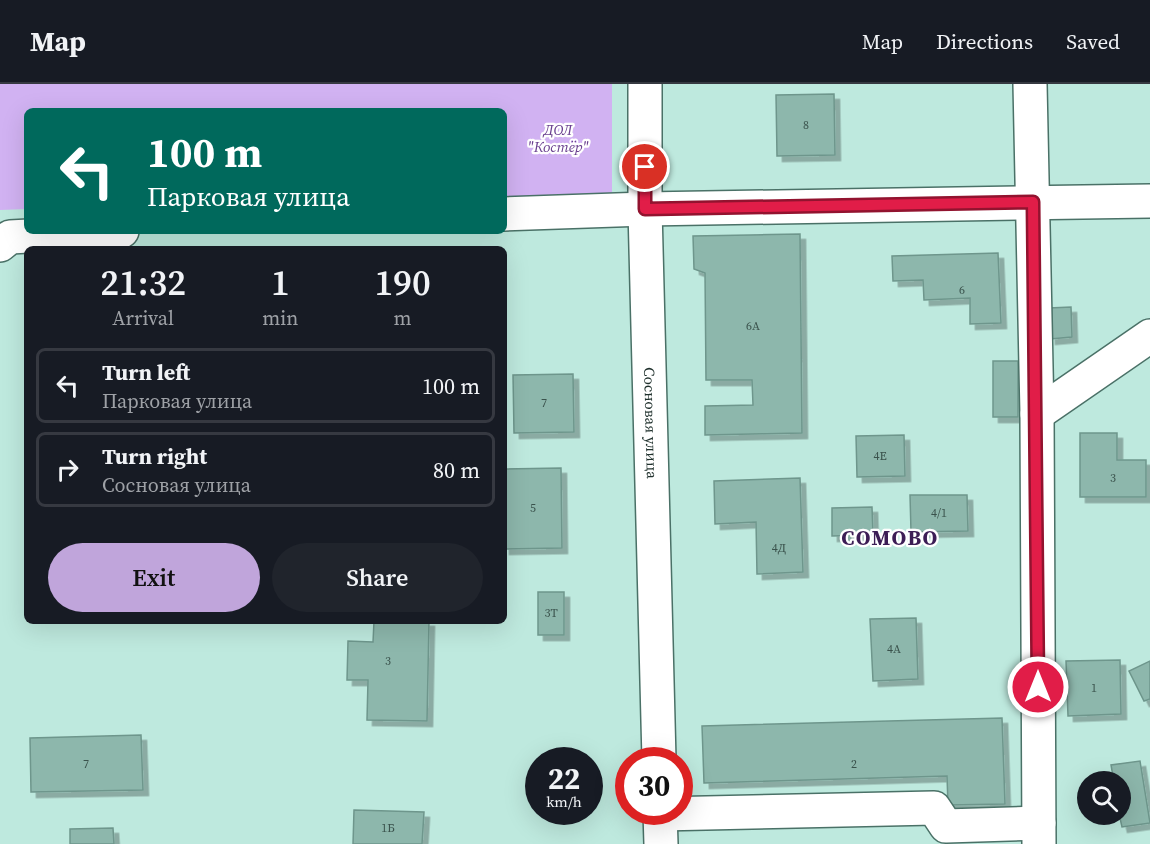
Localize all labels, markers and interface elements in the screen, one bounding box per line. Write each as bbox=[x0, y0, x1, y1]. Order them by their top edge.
text: Map bbox=[30, 22, 86, 60]
text: Map bbox=[862, 27, 903, 56]
text: Directions bbox=[936, 27, 1033, 56]
text: Saved bbox=[1066, 27, 1120, 56]
house number: 8 bbox=[803, 117, 809, 133]
park label: ДОЛ "Костёр" bbox=[527, 119, 589, 157]
text: 100 m bbox=[147, 123, 262, 181]
icon: left bbox=[48, 132, 126, 210]
pin bbox=[619, 141, 670, 192]
icon: arrive bbox=[628, 150, 661, 183]
text: Парковая улица bbox=[147, 178, 350, 215]
text: 21:32 bbox=[100, 258, 186, 307]
text: 1 bbox=[271, 258, 290, 307]
text: 190 bbox=[375, 258, 431, 307]
house number: 6 bbox=[959, 282, 965, 298]
text: Arrival bbox=[112, 304, 174, 332]
text: min bbox=[262, 304, 298, 332]
text: m bbox=[394, 304, 412, 332]
house number: 6А bbox=[746, 318, 760, 334]
text: Turn left bbox=[102, 357, 190, 387]
street label: Сосновая улица bbox=[639, 367, 663, 479]
icon: left bbox=[51, 369, 84, 402]
text: 100 m bbox=[422, 371, 480, 401]
text: Парковая улица bbox=[102, 387, 252, 415]
house number: 7 bbox=[541, 395, 547, 411]
text: Turn right bbox=[102, 441, 207, 471]
house number: 4Е bbox=[873, 448, 887, 464]
icon: right bbox=[51, 453, 84, 486]
text: 80 m bbox=[433, 455, 480, 485]
house number: 3 bbox=[1110, 470, 1116, 486]
text: Сосновая улица bbox=[102, 471, 251, 499]
house number: 5 bbox=[530, 500, 536, 516]
house number: 4/1 bbox=[931, 505, 947, 521]
district label: СОМОВО bbox=[841, 523, 939, 552]
house number: 4Д bbox=[772, 540, 786, 556]
button: Exit bbox=[48, 543, 260, 612]
button: Share bbox=[272, 543, 483, 612]
house number: 3Т bbox=[544, 605, 558, 621]
house number: 4А bbox=[887, 641, 901, 657]
house number: 3 bbox=[385, 653, 391, 669]
position arrow bbox=[1006, 655, 1070, 719]
house number: 1 bbox=[1091, 680, 1097, 696]
speed limit sign: 30 bbox=[615, 747, 693, 825]
house number: 7 bbox=[83, 756, 89, 772]
house number: 2 bbox=[851, 756, 857, 772]
text: 22 bbox=[548, 758, 580, 799]
map controls bbox=[1077, 771, 1131, 825]
button: search bbox=[1077, 771, 1131, 825]
text: km/h bbox=[546, 791, 582, 812]
house number: 1Б bbox=[381, 820, 395, 836]

